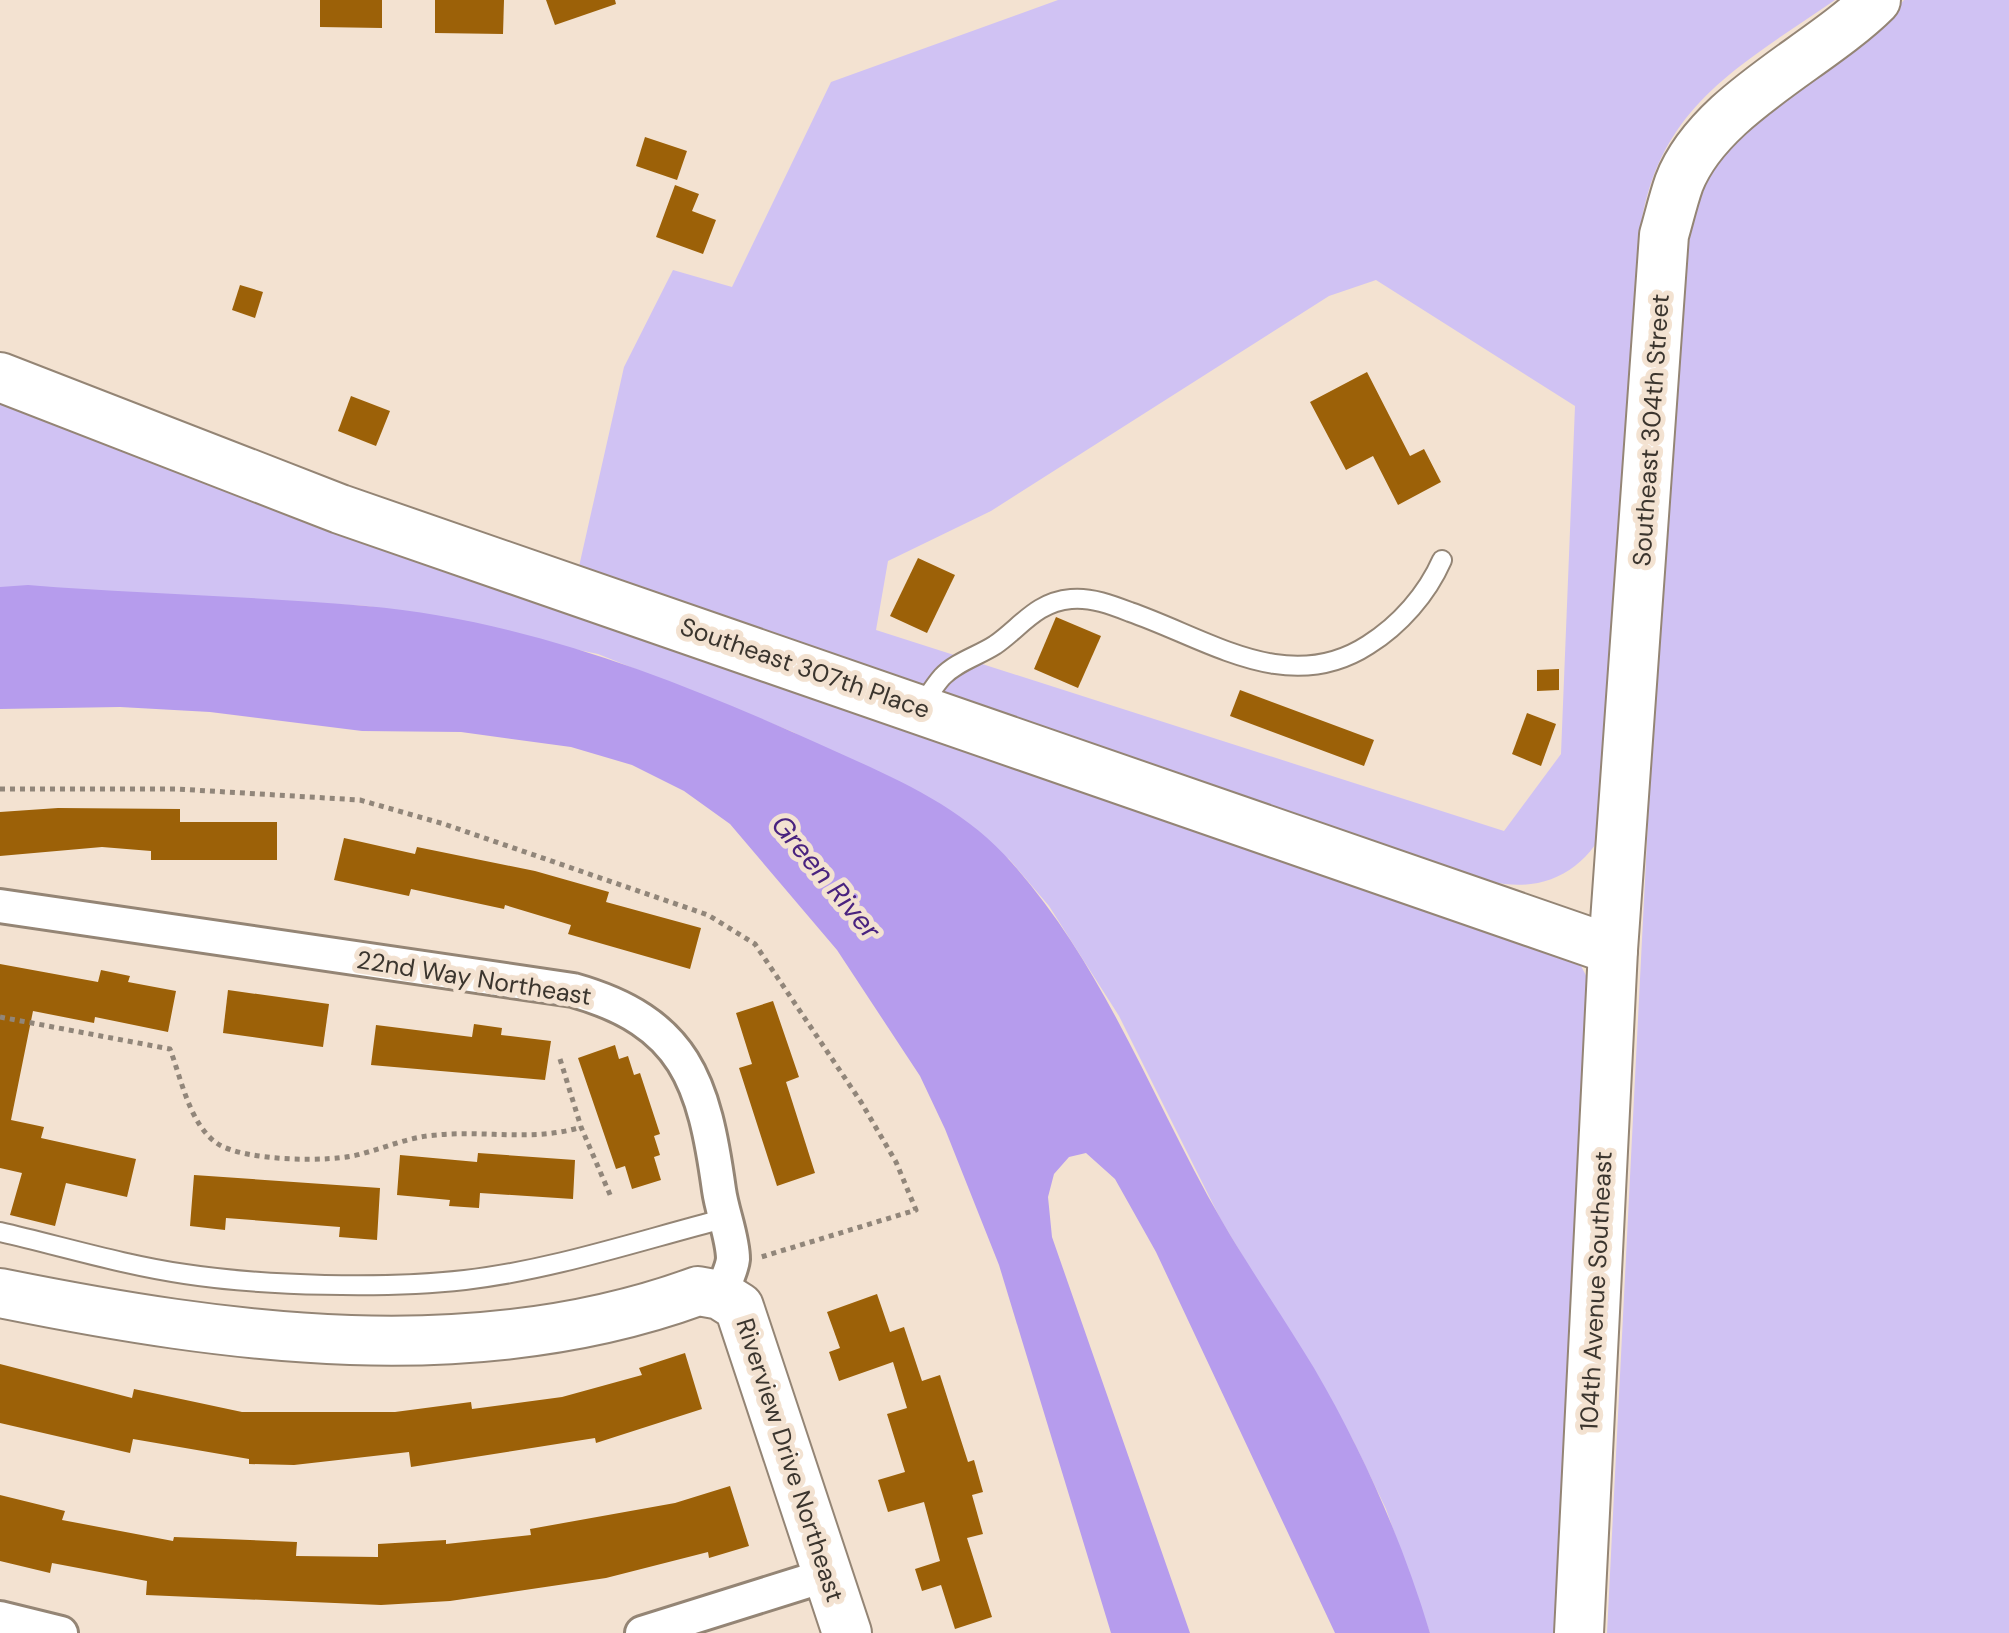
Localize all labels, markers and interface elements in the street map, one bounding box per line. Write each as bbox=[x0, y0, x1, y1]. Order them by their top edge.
street label: Southeast 304th Street bbox=[1625, 293, 1677, 567]
street label: Southeast 307th Place bbox=[676, 610, 934, 726]
water label: Green River bbox=[763, 807, 889, 947]
street label: 22nd Way Northeast bbox=[354, 943, 594, 1013]
street label: 104th Avenue Southeast bbox=[1572, 1150, 1620, 1432]
street label: Riverview Drive Northeast bbox=[729, 1314, 851, 1606]

